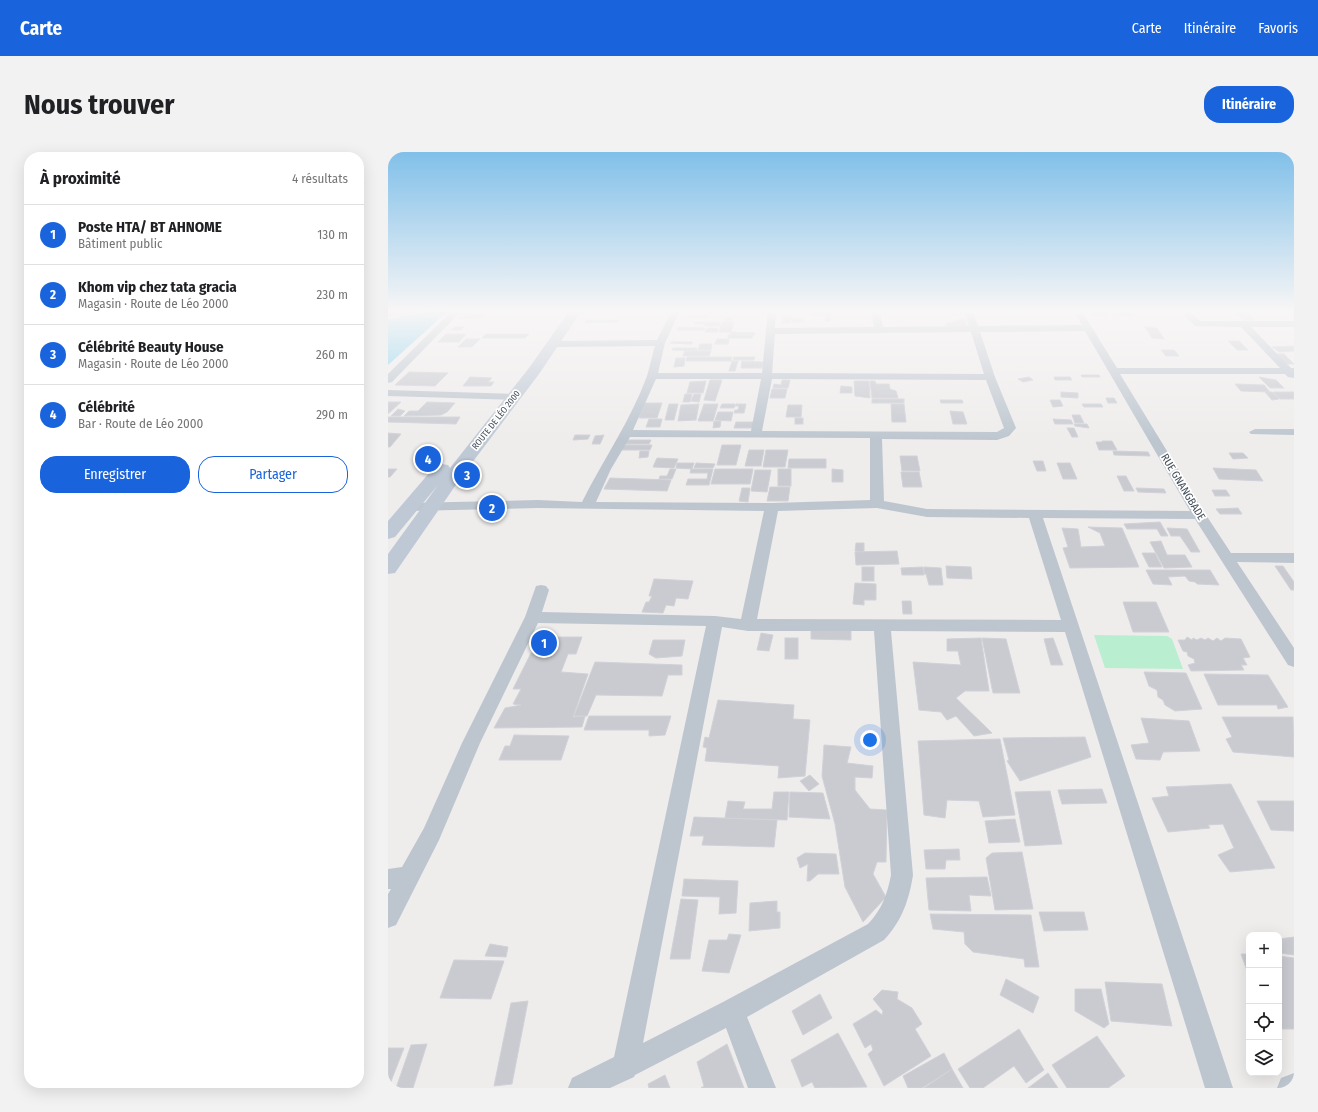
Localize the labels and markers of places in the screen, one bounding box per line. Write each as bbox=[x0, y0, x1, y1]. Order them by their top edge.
pin: 4 bbox=[415, 444, 441, 474]
pin: 3 bbox=[454, 460, 480, 490]
pin: 2 bbox=[479, 493, 505, 523]
pin: 1 bbox=[531, 628, 557, 658]

